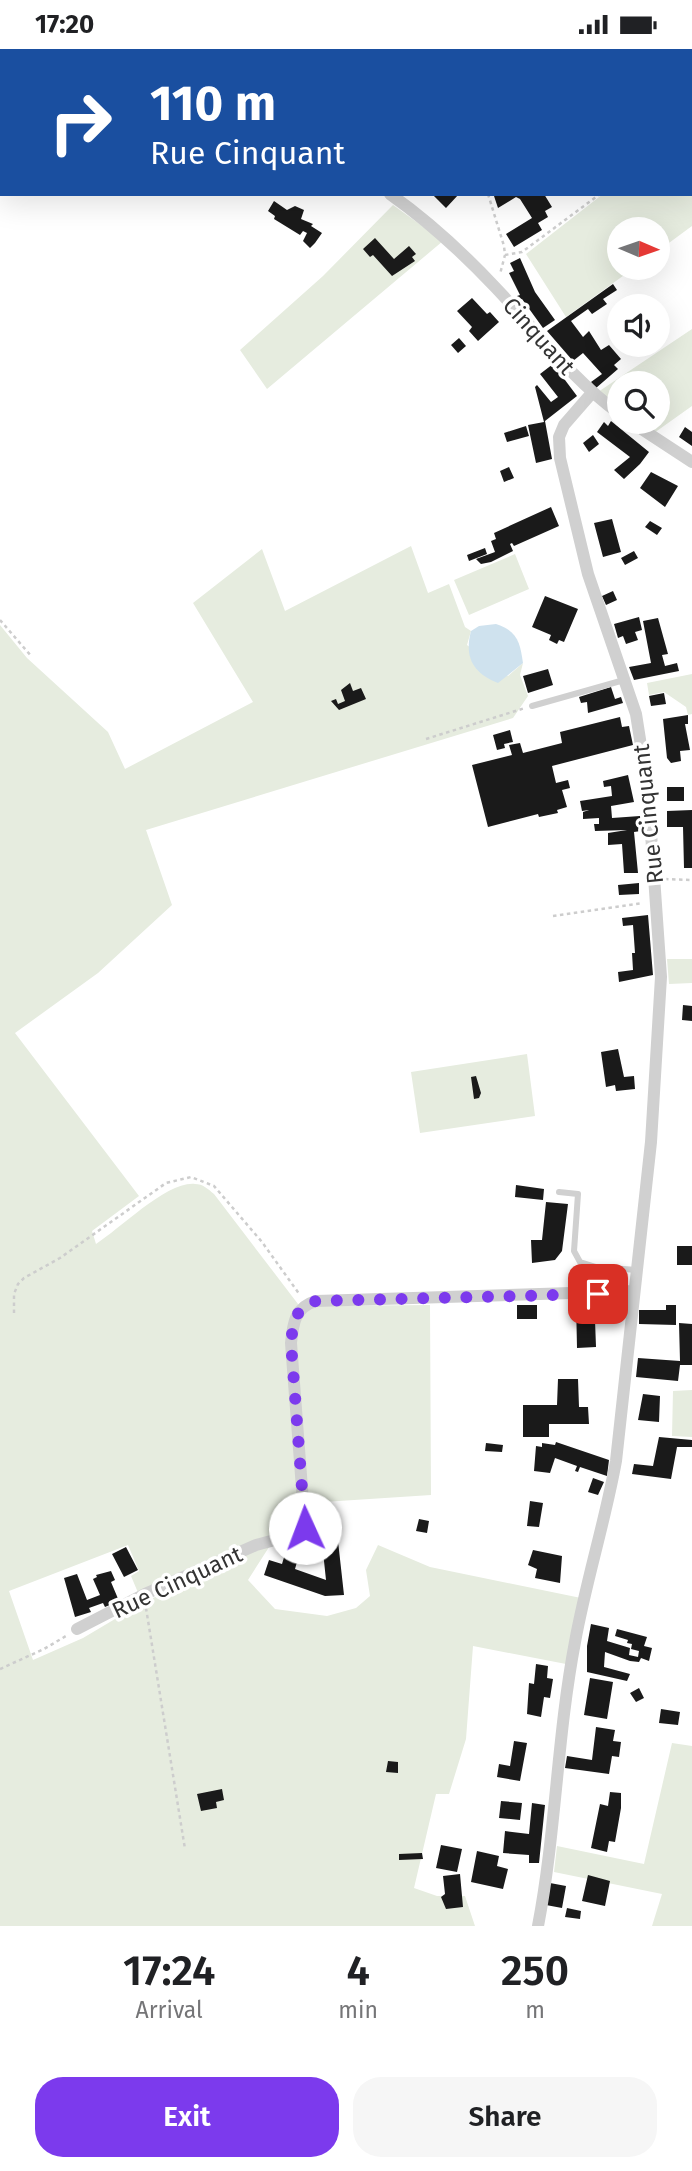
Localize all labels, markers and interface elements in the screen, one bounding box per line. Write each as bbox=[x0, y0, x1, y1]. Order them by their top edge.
text: 17:20 bbox=[35, 9, 94, 40]
text: 110 m bbox=[150, 74, 276, 133]
icon: right bbox=[35, 77, 126, 168]
text: Rue Cinquant bbox=[150, 134, 345, 172]
north arrow bbox=[607, 217, 670, 280]
map controls bbox=[607, 217, 670, 434]
street label: Cinquant bbox=[497, 292, 581, 381]
button: sound bbox=[607, 294, 670, 357]
button: search bbox=[607, 371, 670, 434]
street label: Rue Cinquant bbox=[627, 742, 669, 885]
pin bbox=[568, 1264, 628, 1324]
icon: arrive bbox=[579, 1275, 617, 1313]
position arrow bbox=[268, 1491, 342, 1565]
street label: Rue Cinquant bbox=[108, 1539, 247, 1624]
text: 17:24 bbox=[123, 1946, 215, 1996]
text: 4 bbox=[346, 1946, 370, 1996]
text: 250 bbox=[501, 1946, 569, 1996]
text: Arrival bbox=[135, 1996, 203, 2024]
text: min bbox=[338, 1996, 378, 2024]
text: m bbox=[525, 1996, 545, 2024]
button: Exit bbox=[35, 2077, 339, 2157]
button: Share bbox=[353, 2077, 657, 2157]

